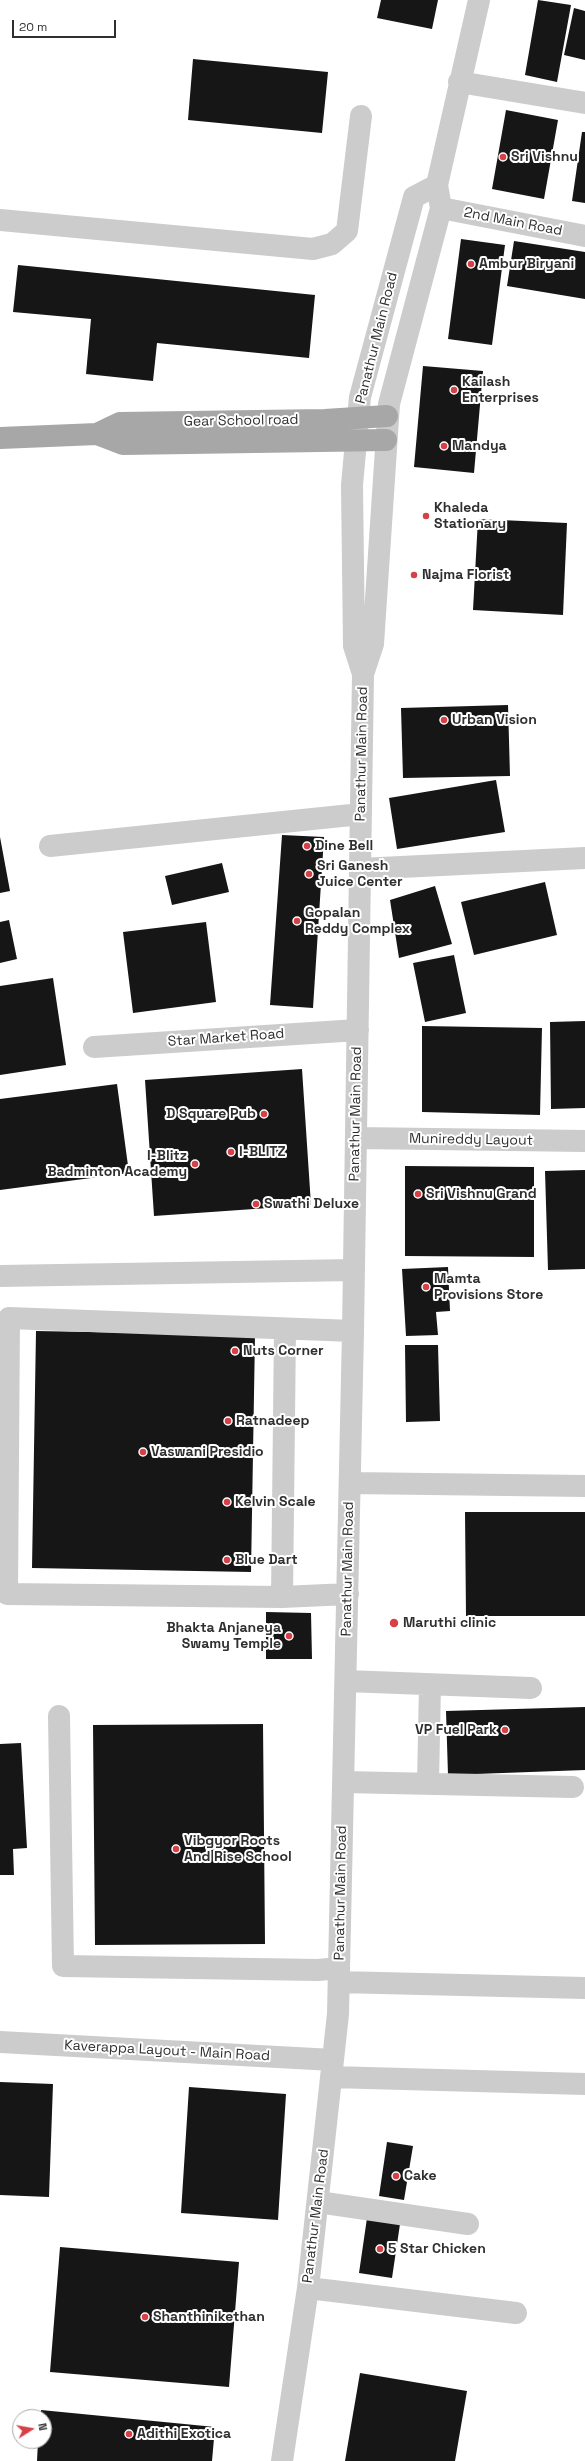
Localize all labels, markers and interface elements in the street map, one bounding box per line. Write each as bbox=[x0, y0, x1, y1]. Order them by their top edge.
scale bar bbox=[14, 12, 118, 38]
text: 20 m bbox=[19, 19, 47, 35]
place label: Sri Vishnu bbox=[511, 149, 578, 165]
marker: Sri Vishnu bbox=[498, 152, 508, 162]
street label: 2nd Main Road bbox=[462, 204, 564, 240]
place label: Ambur Biryani bbox=[479, 256, 574, 272]
marker: Ambur Biryani bbox=[466, 259, 476, 269]
street label: Panathur Main Road bbox=[353, 270, 401, 406]
place label: Kailash Enterprises bbox=[462, 374, 539, 406]
marker: Kailash Enterprises bbox=[449, 385, 459, 395]
street label: Gear School road bbox=[183, 412, 299, 430]
place label: Mandya bbox=[452, 438, 507, 454]
marker: Mandya bbox=[439, 441, 449, 451]
place label: Khaleda Stationary bbox=[434, 500, 506, 532]
marker: Khaleda Stationary bbox=[421, 511, 431, 521]
place label: Najma Florist bbox=[422, 567, 509, 583]
marker: Najma Florist bbox=[409, 570, 419, 580]
street label: Panathur Main Road bbox=[352, 686, 372, 822]
place label: Urban Vision bbox=[452, 712, 537, 728]
marker: Urban Vision bbox=[439, 715, 449, 725]
place label: Dine Bell bbox=[315, 838, 373, 854]
marker: Dine Bell bbox=[302, 841, 312, 851]
place label: Sri Ganesh Juice Center bbox=[317, 858, 403, 890]
marker: Sri Ganesh Juice Center bbox=[304, 869, 314, 879]
place label: Gopalan Reddy Complex bbox=[305, 905, 410, 938]
marker: Gopalan Reddy Complex bbox=[292, 916, 302, 926]
street label: Star Market Road bbox=[167, 1026, 285, 1050]
street label: Panathur Main Road bbox=[346, 1046, 366, 1182]
place label: D Square Pub bbox=[166, 1106, 256, 1122]
marker: D Square Pub bbox=[259, 1109, 269, 1119]
street label: Munireddy Layout bbox=[409, 1131, 533, 1149]
place label: I-BLITZ bbox=[239, 1144, 286, 1160]
marker: I-BLITZ bbox=[226, 1147, 236, 1157]
place label: I-Blitz Badminton Academy bbox=[47, 1148, 187, 1180]
marker: I-Blitz Badminton Academy bbox=[190, 1159, 200, 1169]
place label: Sri Vishnu Grand bbox=[426, 1186, 537, 1202]
marker: Sri Vishnu Grand bbox=[413, 1189, 423, 1199]
place label: Swathi Deluxe bbox=[264, 1196, 359, 1212]
marker: Swathi Deluxe bbox=[251, 1199, 261, 1209]
place label: Mamta Provisions Store bbox=[434, 1271, 543, 1304]
marker: Mamta Provisions Store bbox=[421, 1282, 431, 1292]
place label: Nuts Corner bbox=[243, 1343, 324, 1359]
marker: Nuts Corner bbox=[230, 1346, 240, 1356]
place label: Ratnadeep bbox=[236, 1413, 309, 1429]
marker: Ratnadeep bbox=[223, 1416, 233, 1426]
place label: Vaswani Presidio bbox=[151, 1444, 264, 1460]
marker: Vaswani Presidio bbox=[138, 1447, 148, 1457]
place label: Kelvin Scale bbox=[235, 1494, 316, 1510]
marker: Kelvin Scale bbox=[222, 1497, 232, 1507]
street label: Panathur Main Road bbox=[338, 1501, 358, 1637]
place label: Blue Dart bbox=[235, 1552, 298, 1568]
marker: Blue Dart bbox=[222, 1555, 232, 1565]
place label: Maruthi clinic bbox=[403, 1615, 496, 1631]
marker: Maruthi clinic bbox=[388, 1617, 400, 1629]
place label: Bhakta Anjaneya Swamy Temple bbox=[166, 1620, 281, 1652]
marker: Bhakta Anjaneya Swamy Temple bbox=[284, 1631, 294, 1641]
place label: VP Fuel Park bbox=[415, 1722, 497, 1738]
marker: VP Fuel Park bbox=[500, 1725, 510, 1735]
street label: Panathur Main Road bbox=[331, 1825, 351, 1961]
place label: Vibgyor Roots And Rise School bbox=[184, 1833, 292, 1866]
marker: Vibgyor Roots And Rise School bbox=[171, 1844, 181, 1854]
street label: Kaverappa Layout - Main Road bbox=[64, 2037, 270, 2065]
street label: Panathur Main Road bbox=[299, 2148, 333, 2284]
place label: Cake bbox=[404, 2168, 437, 2184]
marker: Cake bbox=[391, 2171, 401, 2181]
place label: 5 Star Chicken bbox=[388, 2241, 486, 2257]
marker: 5 Star Chicken bbox=[375, 2244, 385, 2254]
place label: Shanthinikethan bbox=[153, 2309, 265, 2325]
marker: Shanthinikethan bbox=[140, 2312, 150, 2322]
north arrow bbox=[12, 2409, 52, 2449]
text: N bbox=[35, 2422, 50, 2432]
place label: Adithi Exotica bbox=[137, 2426, 231, 2442]
marker: Adithi Exotica bbox=[124, 2429, 134, 2439]

